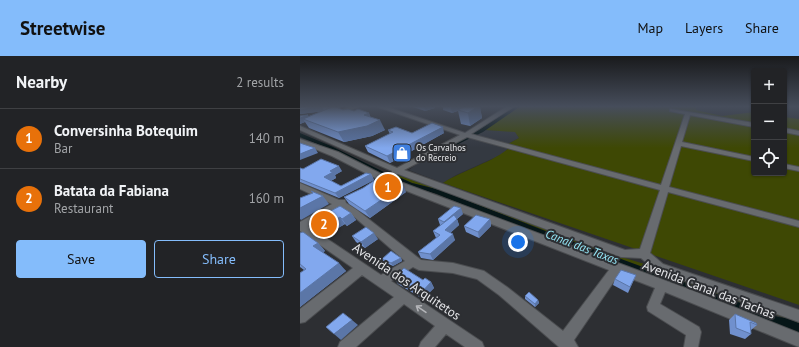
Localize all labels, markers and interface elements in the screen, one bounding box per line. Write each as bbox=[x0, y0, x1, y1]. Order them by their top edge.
text: Streetwise bbox=[20, 16, 105, 40]
text: Map bbox=[637, 19, 663, 37]
text: Layers bbox=[685, 19, 723, 37]
text: Share bbox=[745, 19, 779, 37]
map controls bbox=[751, 68, 787, 176]
button: + bbox=[751, 68, 787, 104]
text: Nearby bbox=[16, 71, 67, 93]
text: 2 results bbox=[236, 74, 284, 91]
button: − bbox=[751, 104, 787, 140]
text: Conversinha Botequim bbox=[54, 121, 198, 140]
text: 1 bbox=[25, 130, 33, 147]
text: 140 m bbox=[249, 130, 284, 147]
text: Bar bbox=[54, 140, 72, 157]
button: locate bbox=[751, 140, 787, 176]
shop icon: Os Carvalhos do Recreio bbox=[391, 142, 413, 164]
place label: Os Carvalhos do Recreio bbox=[416, 142, 466, 163]
pin: 1 bbox=[375, 172, 401, 202]
text: Batata da Fabiana bbox=[54, 181, 169, 200]
text: 2 bbox=[25, 190, 33, 207]
text: 160 m bbox=[249, 190, 284, 207]
text: Restaurant bbox=[54, 200, 113, 217]
pin: 2 bbox=[311, 209, 337, 239]
water label: Canal das Taxas bbox=[544, 226, 621, 267]
your location bbox=[508, 232, 528, 252]
street label: Avenida dos Arquitetos bbox=[349, 239, 464, 324]
button: Save bbox=[16, 240, 146, 278]
button: Share bbox=[154, 240, 284, 278]
street label: Avenida Canal das Tachas bbox=[640, 256, 778, 323]
one-way arrow bbox=[416, 305, 427, 313]

